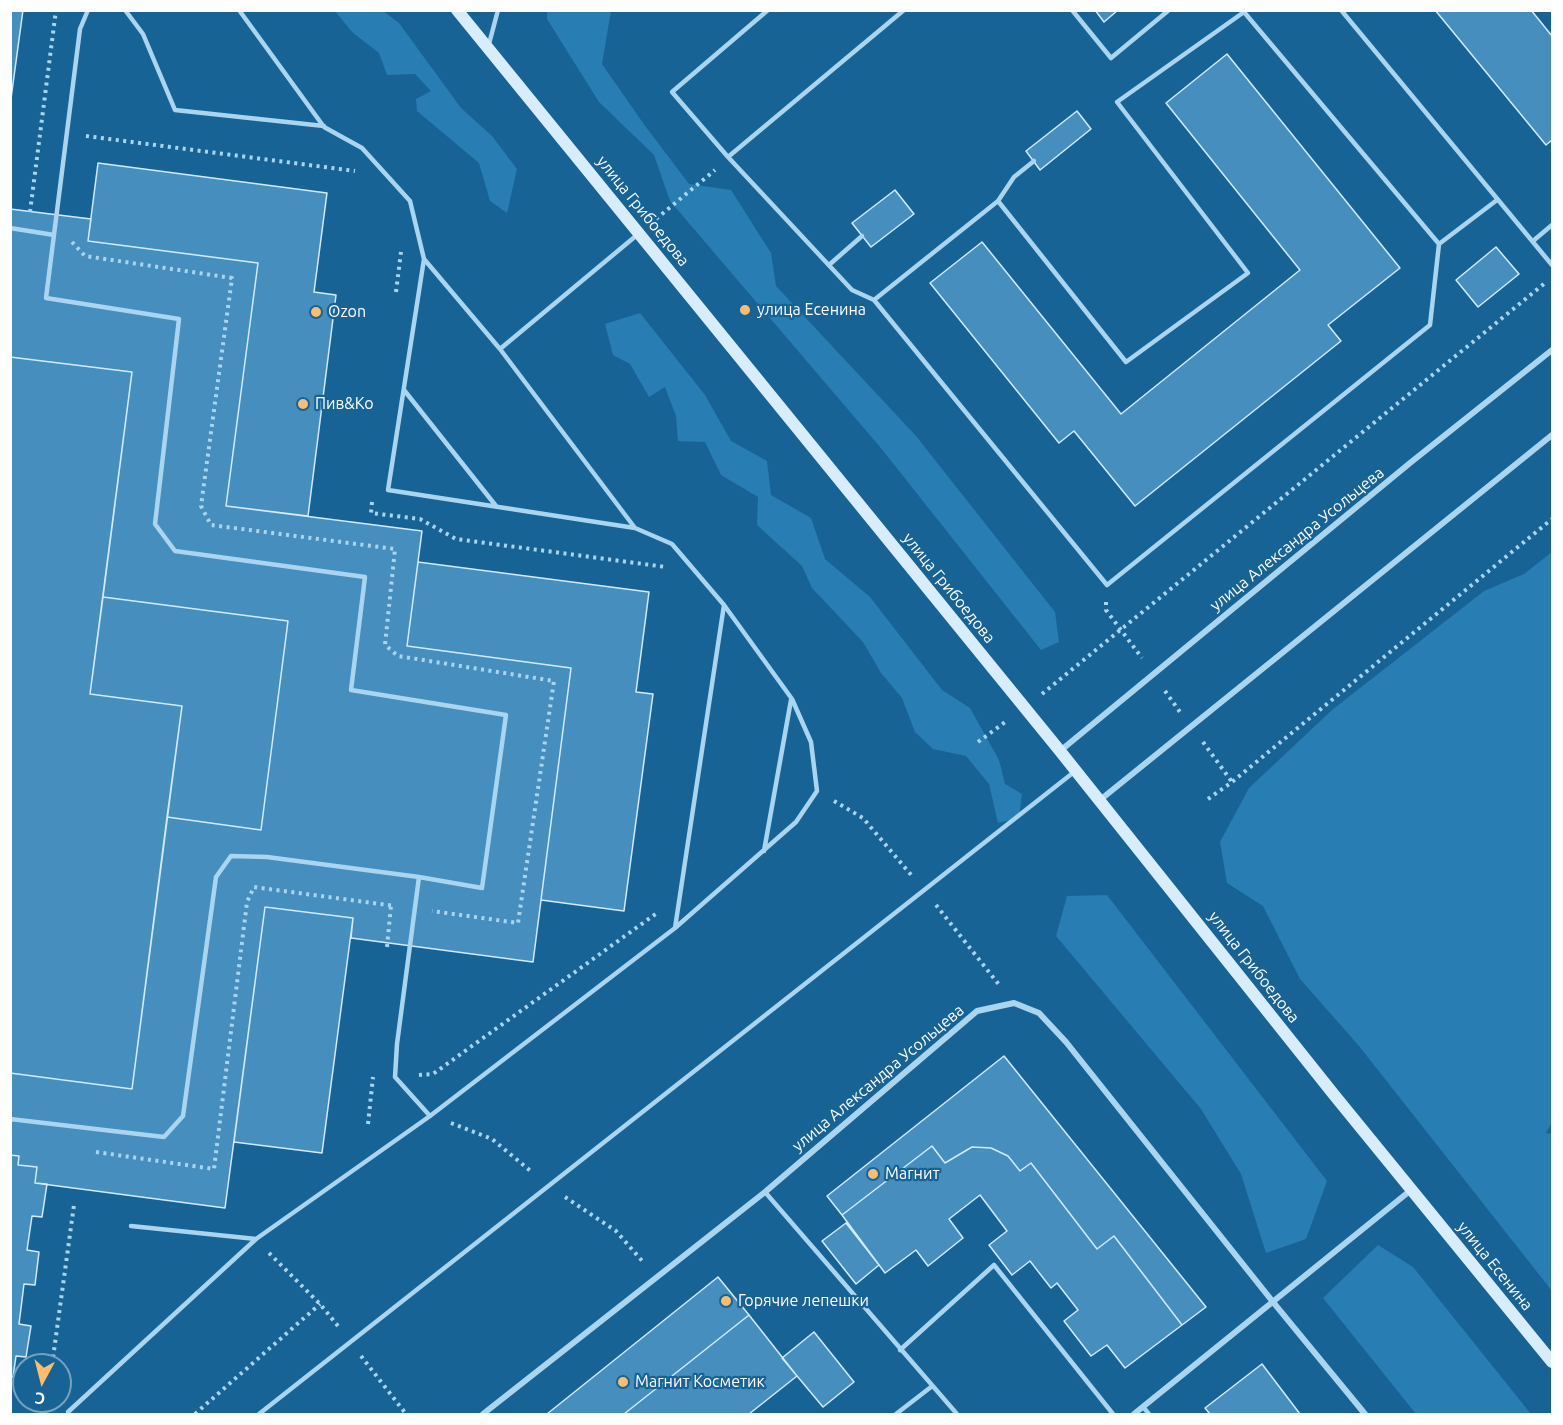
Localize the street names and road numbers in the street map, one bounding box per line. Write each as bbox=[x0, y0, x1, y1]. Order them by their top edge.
street label: улица Грибоедова bbox=[593, 152, 693, 270]
street label: улица Александра Усольцева bbox=[1206, 463, 1388, 615]
street label: улица Грибоедова bbox=[899, 529, 999, 647]
street label: улица Грибоедова bbox=[1204, 907, 1304, 1027]
street label: улица Александра Усольцева bbox=[788, 1001, 968, 1155]
street label: улица Есенина bbox=[1453, 1218, 1537, 1314]

